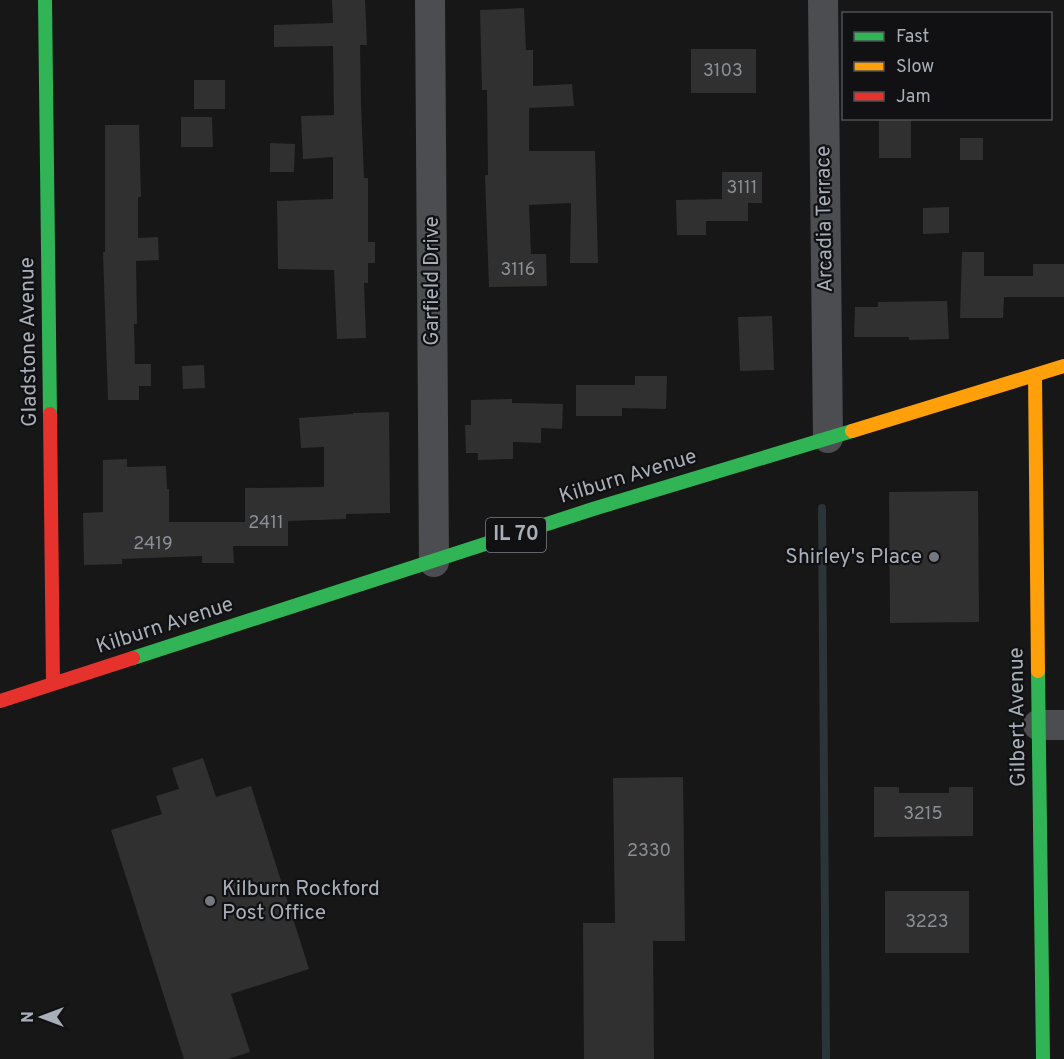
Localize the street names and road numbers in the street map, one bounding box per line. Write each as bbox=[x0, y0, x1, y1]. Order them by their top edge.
street label: Arcadia Terrace bbox=[810, 145, 840, 293]
street label: Garfield Drive bbox=[419, 216, 446, 346]
street label: Gladstone Avenue bbox=[14, 257, 44, 427]
street label: Kilburn Avenue bbox=[556, 443, 700, 511]
road number: IL 70 bbox=[486, 518, 546, 552]
street label: Kilburn Avenue bbox=[93, 591, 237, 661]
street label: Gilbert Avenue bbox=[1003, 647, 1033, 787]

